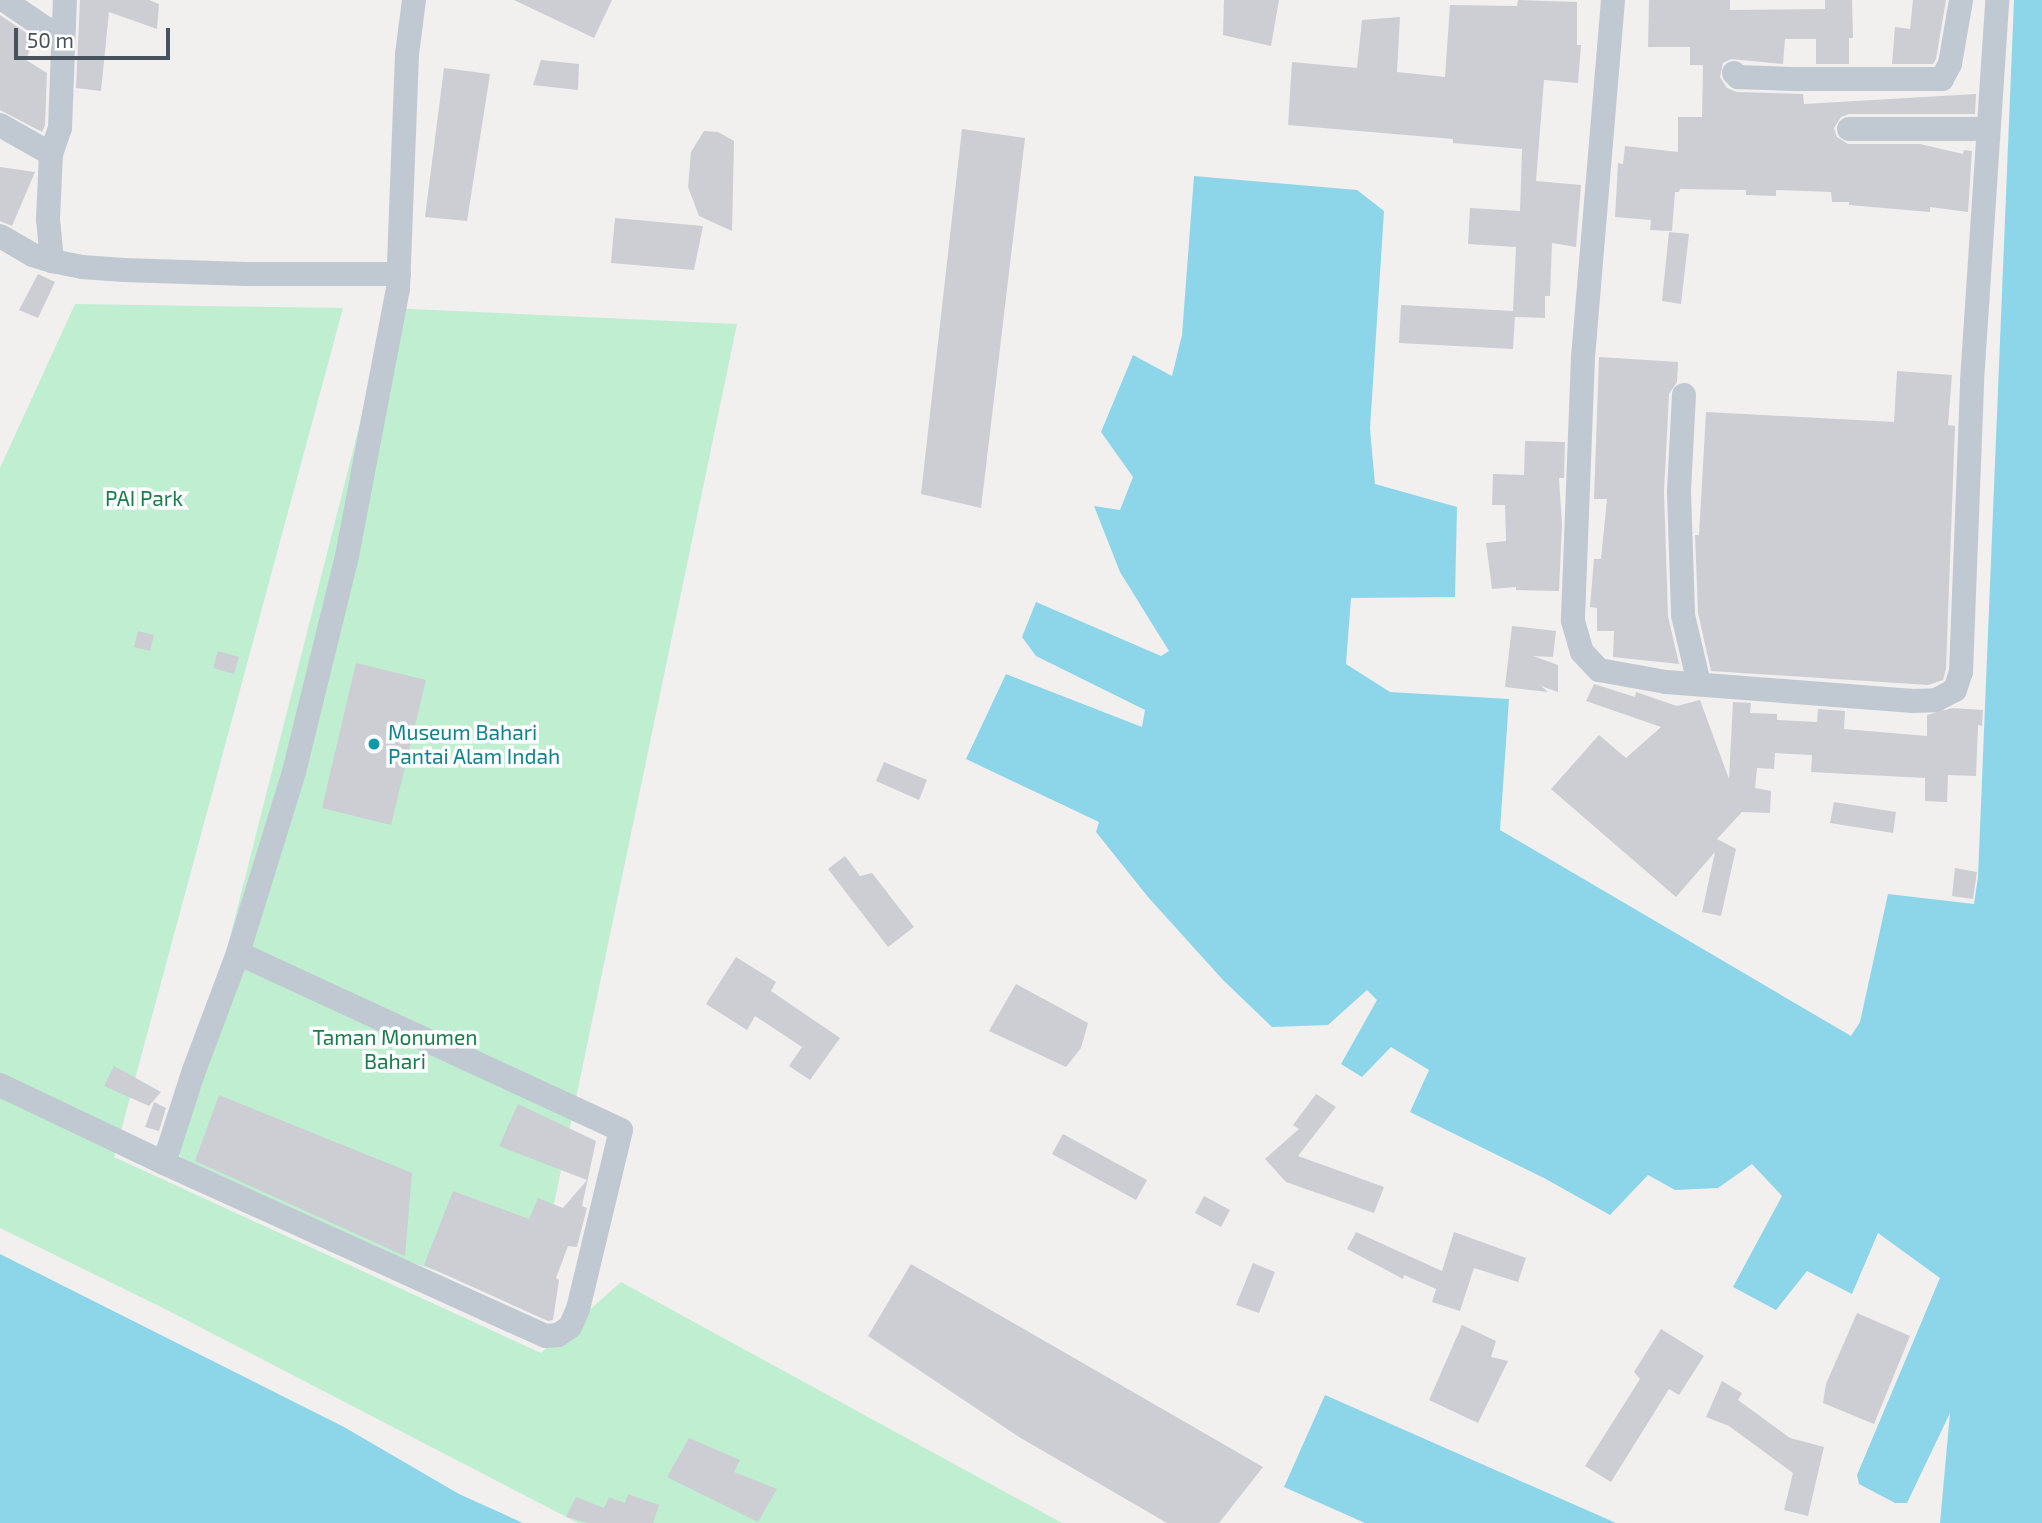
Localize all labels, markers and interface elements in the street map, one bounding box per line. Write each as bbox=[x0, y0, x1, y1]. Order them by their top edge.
scale bar bbox=[18, 14, 173, 58]
text: 50 m bbox=[27, 27, 74, 52]
park label: PAI Park bbox=[105, 485, 183, 511]
place label: Museum Bahari Pantai Alam Indah bbox=[388, 719, 561, 769]
marker: Museum Bahari Pantai Alam Indah bbox=[366, 736, 382, 752]
park label: Taman Monumen Bahari bbox=[313, 1024, 477, 1074]

